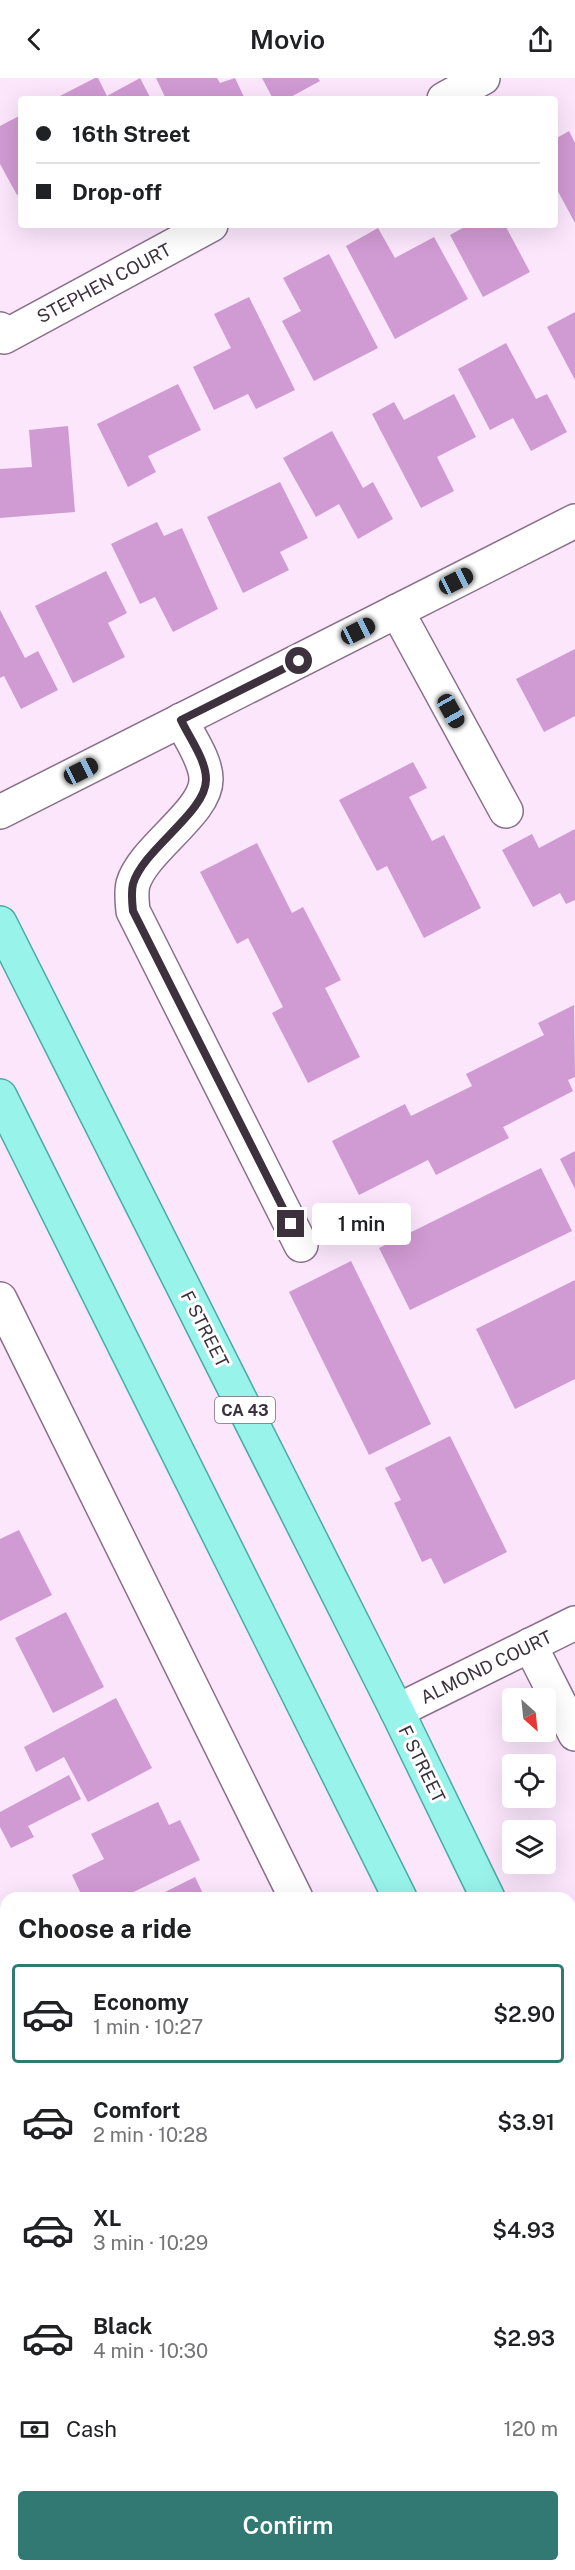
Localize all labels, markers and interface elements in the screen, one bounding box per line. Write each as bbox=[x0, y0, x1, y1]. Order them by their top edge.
icon: back bbox=[18, 23, 51, 56]
text: Movio bbox=[250, 23, 325, 55]
icon: share bbox=[524, 23, 557, 56]
text: 16th Street bbox=[72, 121, 190, 147]
text: Drop-off bbox=[72, 179, 162, 205]
street label: STEPHEN COURT bbox=[33, 239, 175, 327]
car bbox=[436, 565, 476, 597]
car bbox=[338, 615, 378, 647]
route start bbox=[285, 647, 312, 674]
car bbox=[434, 691, 468, 731]
car bbox=[61, 755, 101, 787]
callout: 1 min bbox=[312, 1203, 411, 1245]
route end bbox=[277, 1210, 304, 1237]
text: 1 min bbox=[338, 1212, 385, 1236]
street label: F STREET bbox=[177, 1287, 233, 1371]
road number: CA 43 bbox=[215, 1397, 275, 1423]
street label: ALMOND COURT bbox=[417, 1626, 555, 1708]
north arrow bbox=[502, 1688, 556, 1742]
map controls bbox=[502, 1688, 556, 1874]
street label: F STREET bbox=[394, 1722, 450, 1806]
button: locate bbox=[502, 1754, 556, 1808]
button: layers bbox=[502, 1820, 556, 1874]
text: Choose a ride bbox=[18, 1912, 192, 1944]
icon: car bbox=[21, 1987, 75, 2041]
text: Economy bbox=[93, 1989, 189, 2015]
text: $2.90 bbox=[493, 2001, 555, 2027]
text: 1 min · 10:27 bbox=[93, 2015, 203, 2039]
icon: car bbox=[21, 2095, 75, 2149]
text: Comfort bbox=[93, 2097, 180, 2123]
text: $3.91 bbox=[497, 2109, 555, 2135]
text: 2 min · 10:28 bbox=[93, 2123, 208, 2147]
icon: car bbox=[21, 2203, 75, 2257]
text: XL bbox=[93, 2205, 121, 2231]
text: $4.93 bbox=[492, 2217, 555, 2243]
text: 3 min · 10:29 bbox=[93, 2231, 208, 2255]
icon: car bbox=[21, 2311, 75, 2365]
text: Black bbox=[93, 2313, 152, 2339]
text: $2.93 bbox=[493, 2325, 555, 2351]
text: 4 min · 10:30 bbox=[93, 2339, 208, 2363]
icon: cash bbox=[18, 2413, 51, 2446]
text: Cash bbox=[66, 2416, 117, 2442]
text: 120 m bbox=[504, 2417, 558, 2441]
button: Confirm bbox=[18, 2491, 558, 2560]

